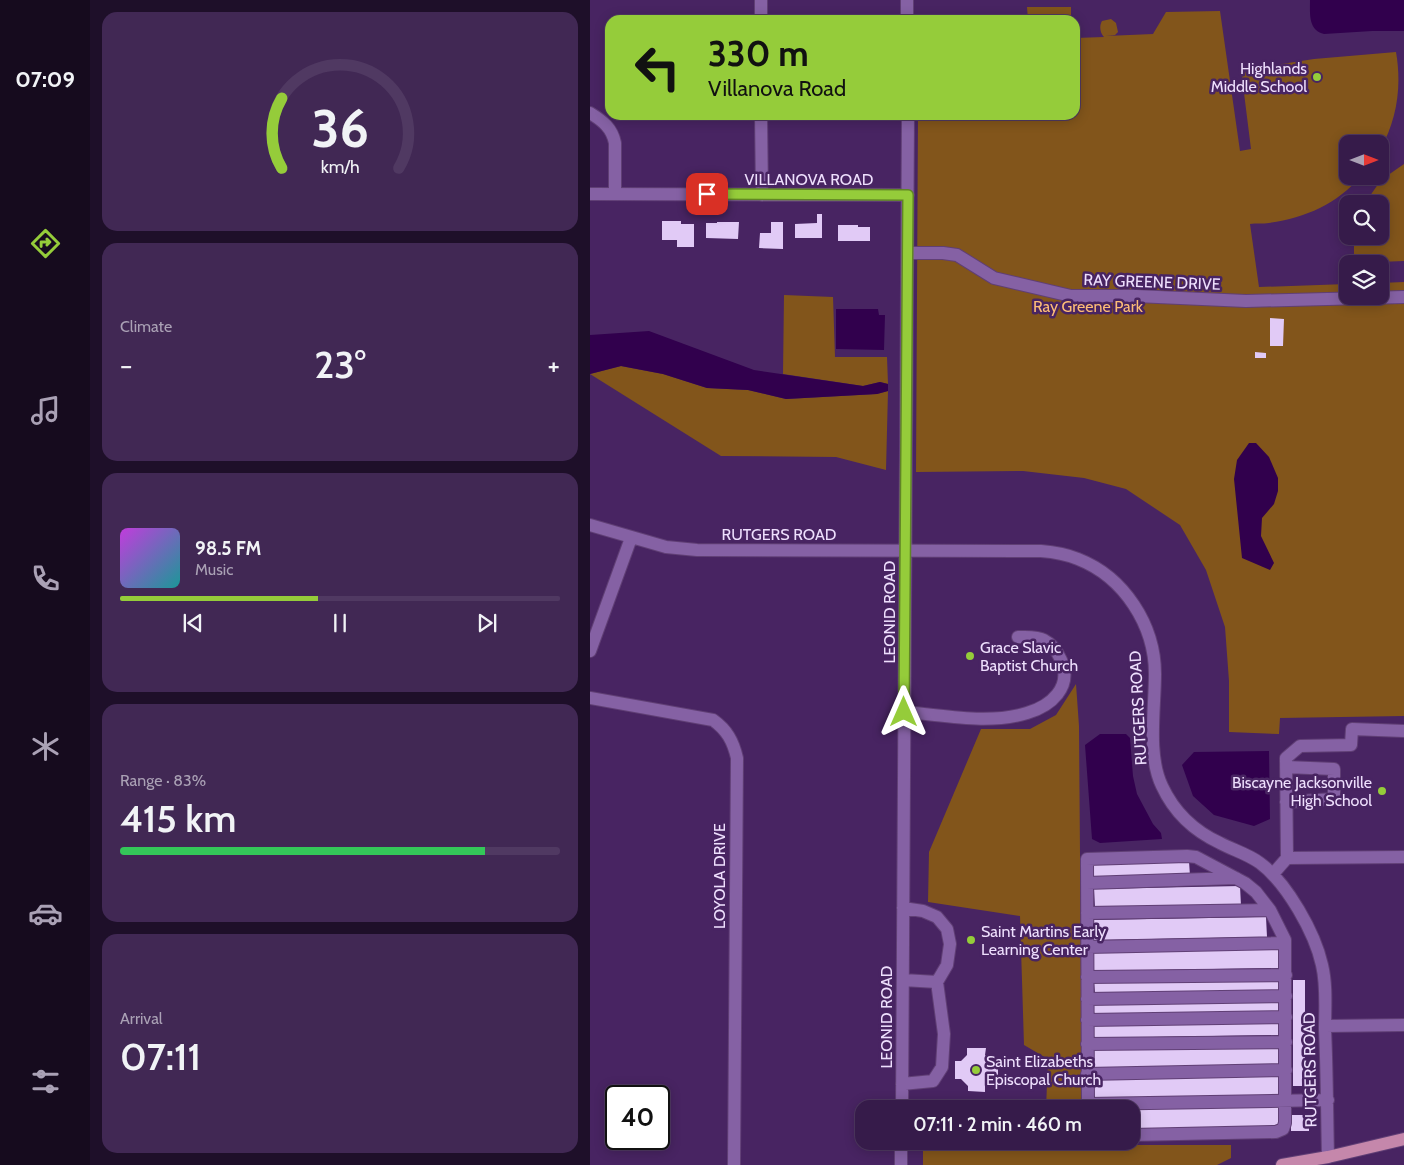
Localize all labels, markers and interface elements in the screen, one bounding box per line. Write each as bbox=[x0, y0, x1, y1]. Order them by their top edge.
text: 330 m bbox=[708, 32, 809, 75]
icon: left bbox=[625, 35, 690, 100]
place label: Highlands Middle School bbox=[1211, 59, 1307, 96]
text: 07:09 bbox=[15, 66, 75, 93]
marker: Highlands Middle School bbox=[1311, 71, 1323, 83]
text: Villanova Road bbox=[708, 75, 846, 102]
text: 36 bbox=[311, 97, 369, 160]
north arrow bbox=[1339, 135, 1389, 185]
map controls bbox=[1339, 135, 1389, 305]
text: km/h bbox=[320, 156, 360, 177]
street label: VILLANOVA ROAD bbox=[745, 170, 873, 189]
pin bbox=[686, 173, 728, 215]
icon: arrive bbox=[693, 180, 721, 208]
button: search bbox=[1339, 195, 1389, 245]
icon: directions bbox=[28, 226, 63, 261]
button: layers bbox=[1339, 255, 1389, 305]
street label: RAY GREENE DRIVE bbox=[1083, 270, 1221, 294]
park label: Ray Greene Park bbox=[1033, 297, 1144, 316]
text: Climate bbox=[120, 317, 172, 336]
text: 23° bbox=[314, 341, 366, 388]
text: − bbox=[120, 348, 132, 382]
text: + bbox=[548, 348, 560, 382]
icon: music bbox=[28, 393, 63, 428]
street label: RUTGERS ROAD bbox=[722, 525, 836, 544]
text: 98.5 FM bbox=[195, 537, 261, 560]
text: Music bbox=[195, 560, 233, 579]
icon: phone bbox=[28, 561, 63, 596]
street label: LEONID ROAD bbox=[880, 561, 899, 663]
icon: previous bbox=[179, 609, 207, 637]
icon: pause bbox=[326, 609, 354, 637]
icon: next bbox=[473, 609, 501, 637]
place label: Grace Slavic Baptist Church bbox=[980, 638, 1078, 675]
marker: Grace Slavic Baptist Church bbox=[964, 650, 976, 662]
street label: RUTGERS ROAD bbox=[1126, 650, 1150, 766]
position arrow bbox=[877, 685, 929, 737]
icon: climate bbox=[28, 729, 63, 764]
text: Range · 83% bbox=[120, 771, 206, 790]
place label: Biscayne Jacksonville High School bbox=[1232, 773, 1372, 810]
marker: Biscayne Jacksonville High School bbox=[1376, 785, 1388, 797]
text: 415 km bbox=[120, 795, 236, 842]
street label: LOYOLA DRIVE bbox=[710, 823, 729, 929]
icon: car bbox=[28, 896, 63, 931]
place label: Saint Martins Early Learning Center bbox=[981, 922, 1106, 959]
marker: Saint Martins Early Learning Center bbox=[965, 934, 977, 946]
street label: LEONID ROAD bbox=[877, 966, 896, 1068]
text: Arrival bbox=[120, 1009, 163, 1028]
street label: RUTGERS ROAD bbox=[1299, 1012, 1321, 1128]
text: 07:11 bbox=[120, 1033, 201, 1080]
place label: Saint Elizabeths Episcopal Church bbox=[986, 1052, 1101, 1089]
icon: filters bbox=[28, 1064, 63, 1099]
marker: Saint Elizabeths Episcopal Church bbox=[970, 1064, 982, 1076]
speed limit sign: 40 bbox=[605, 1085, 670, 1150]
text: 07:11 · 2 min · 460 m bbox=[913, 1113, 1082, 1136]

